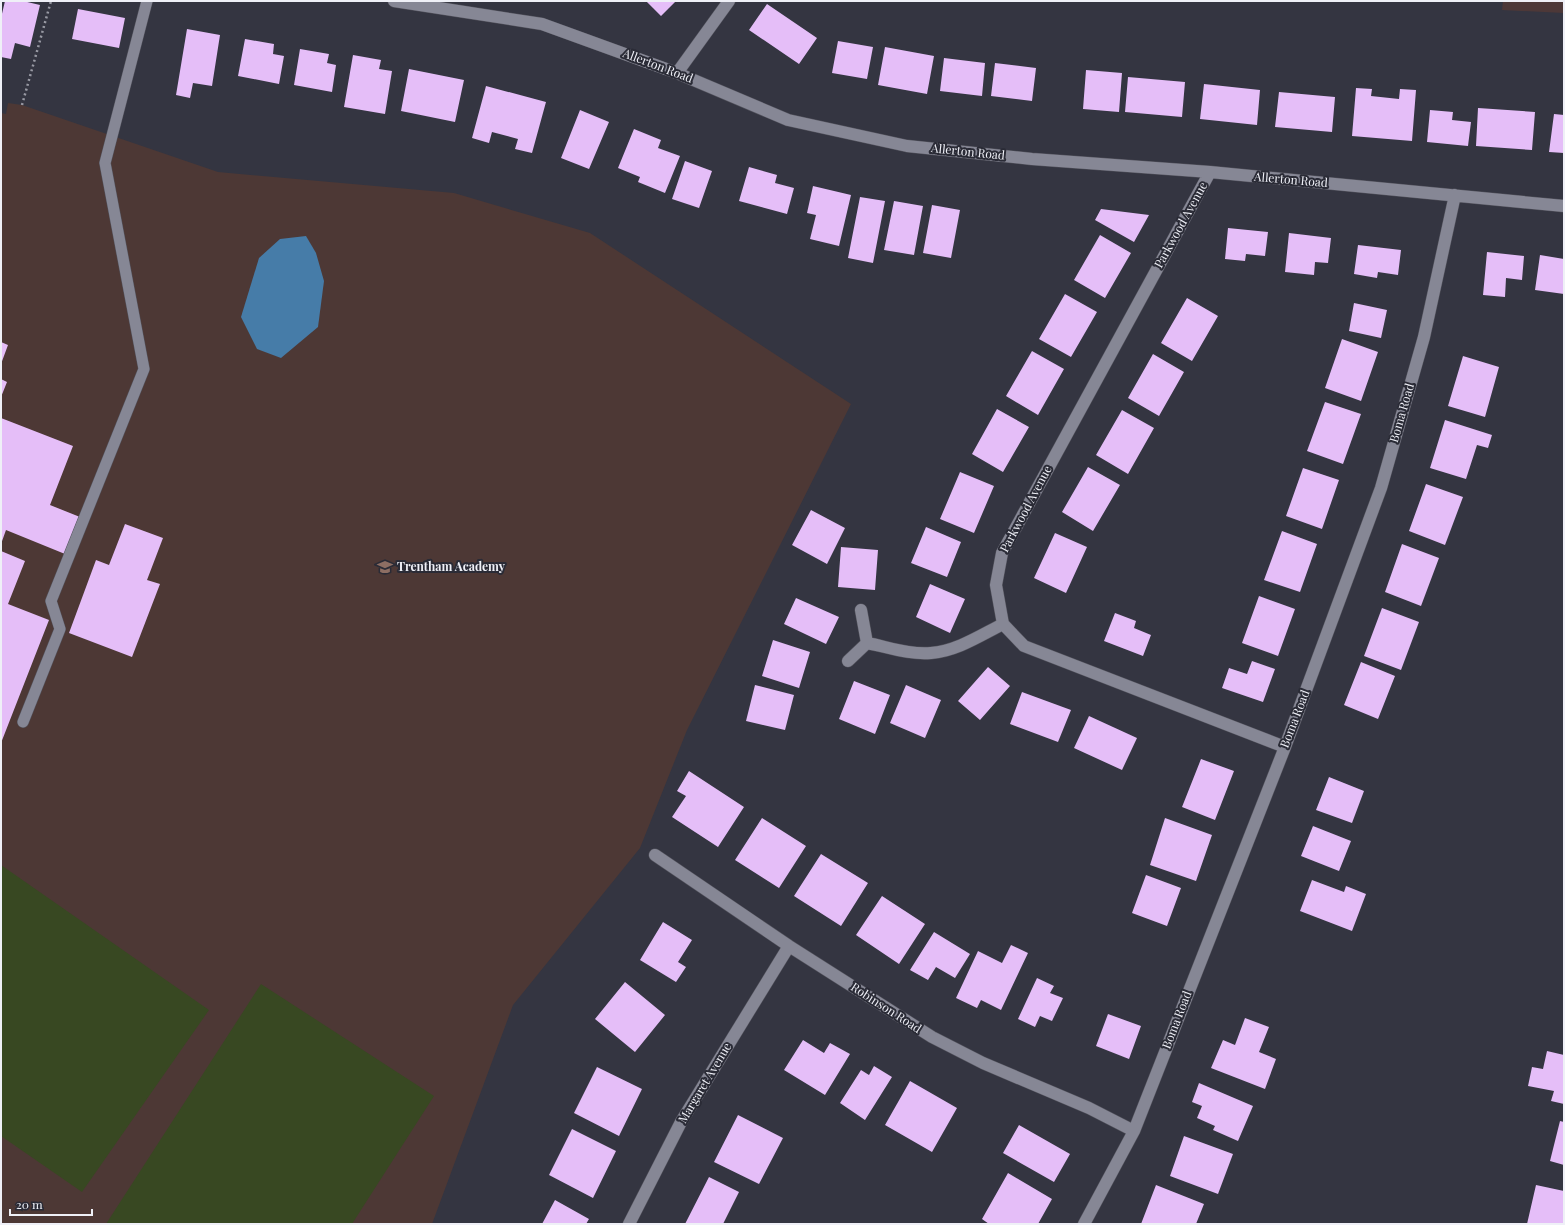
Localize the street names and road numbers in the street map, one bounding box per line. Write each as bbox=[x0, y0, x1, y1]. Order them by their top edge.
street label: Allerton Road bbox=[620, 44, 696, 86]
street label: Allerton Road bbox=[929, 139, 1006, 163]
street label: Allerton Road bbox=[1253, 168, 1329, 190]
street label: Parkwood Avenue bbox=[1150, 179, 1210, 270]
street label: Boma Road bbox=[1385, 381, 1417, 444]
street label: Parkwood Avenue bbox=[996, 462, 1055, 555]
street label: Boma Road bbox=[1276, 687, 1312, 750]
street label: Robinson Road bbox=[848, 978, 925, 1036]
street label: Boma Road bbox=[1158, 988, 1194, 1051]
street label: Margaret Avenue bbox=[674, 1039, 735, 1126]

